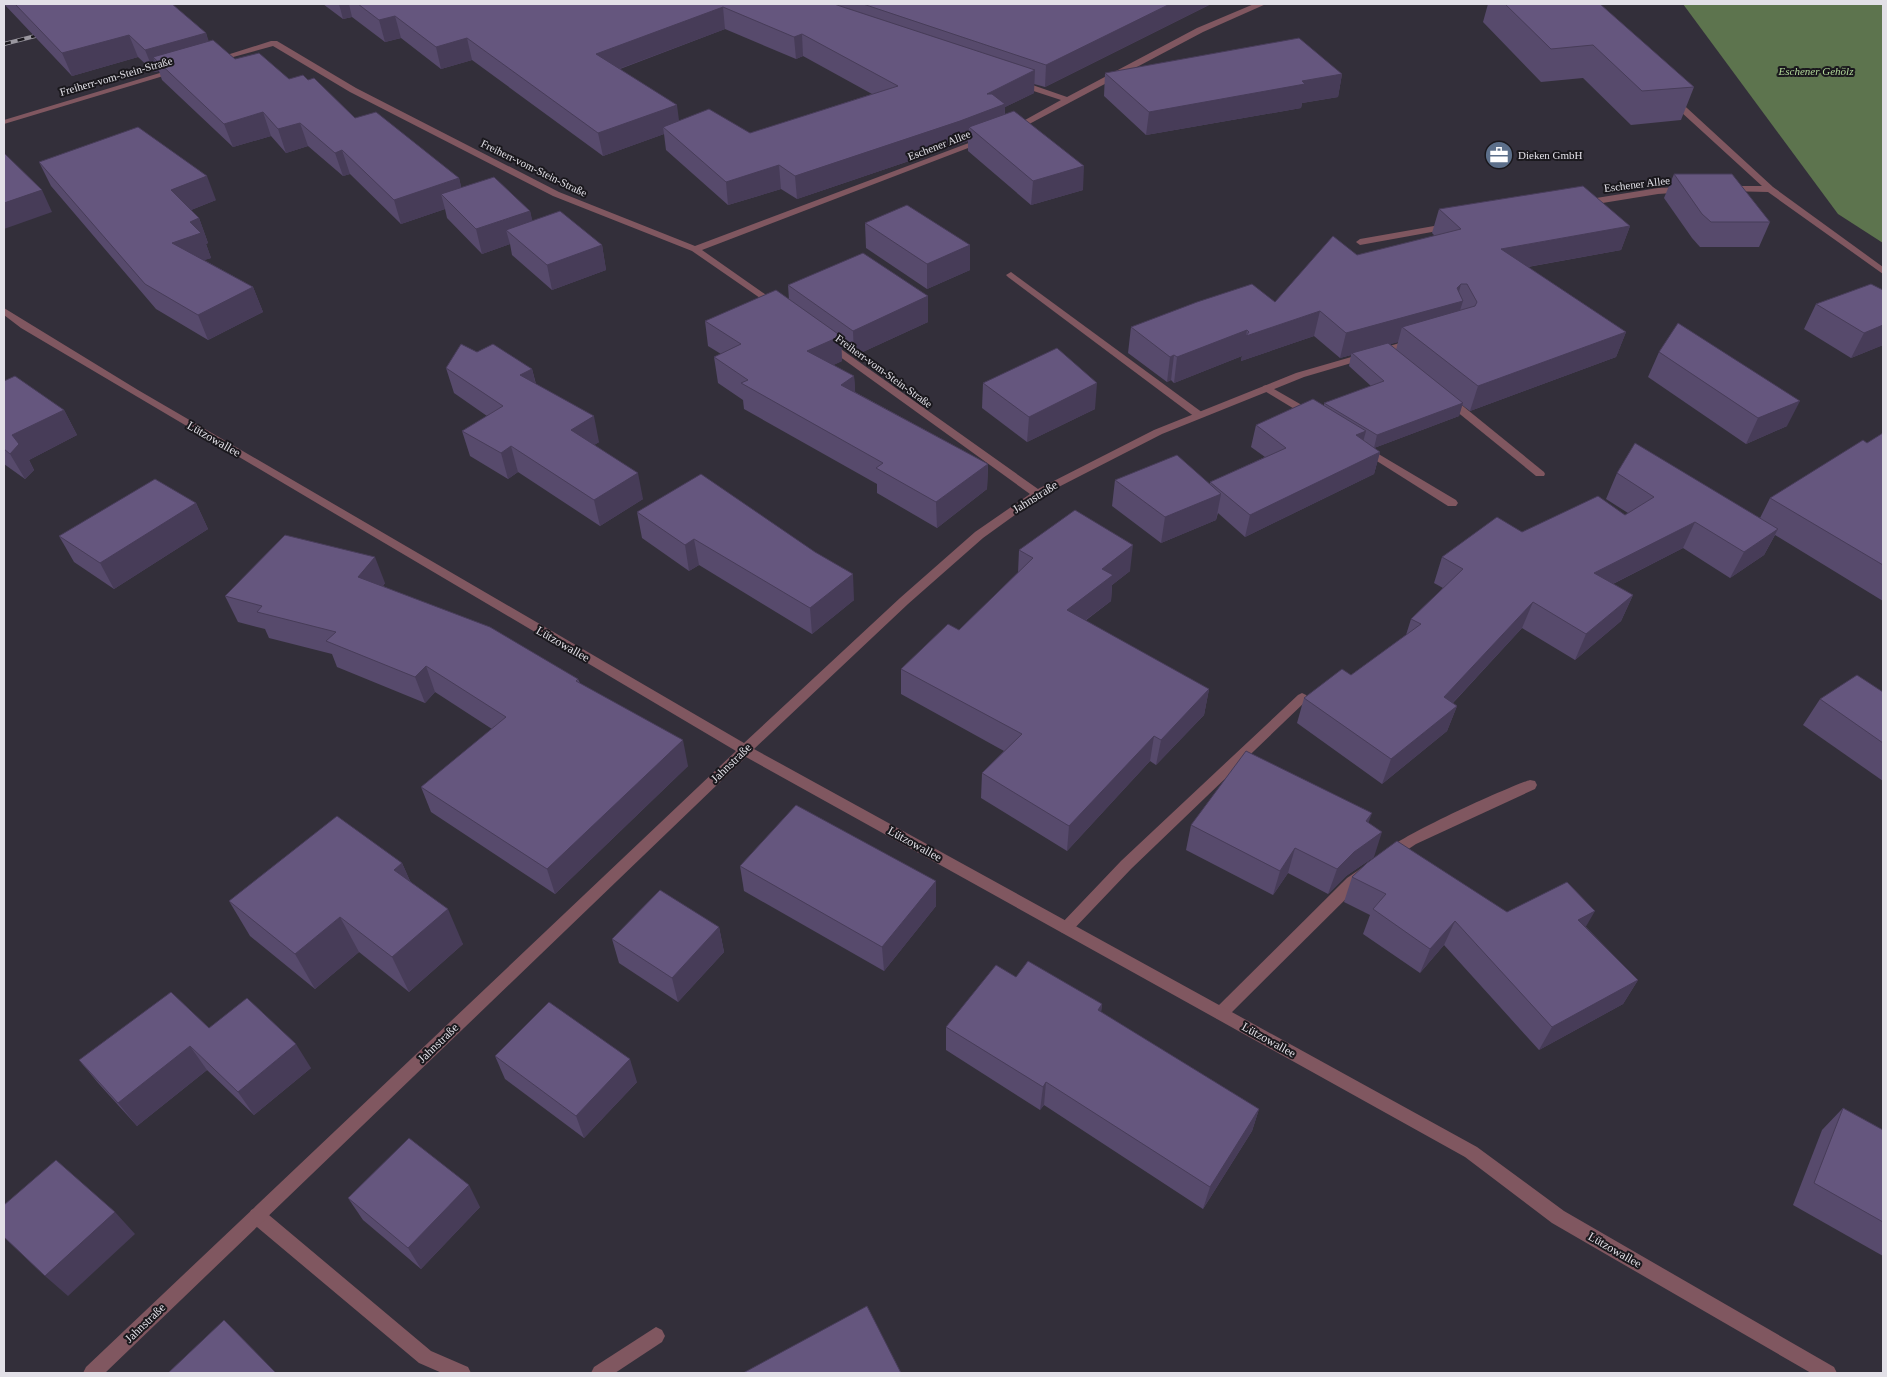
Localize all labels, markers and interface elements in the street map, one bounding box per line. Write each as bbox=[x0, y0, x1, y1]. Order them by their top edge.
street label: Freiherr-vom-Stein-Straße bbox=[58, 54, 174, 98]
park label: Eschener Gehölz bbox=[1778, 65, 1854, 77]
street label: Eschener Allee bbox=[906, 127, 972, 162]
street label: Freiherr-vom-Stein-Straße bbox=[479, 137, 589, 199]
office icon: Dieken GmbH bbox=[1484, 140, 1514, 170]
place label: Dieken GmbH bbox=[1518, 149, 1583, 161]
street label: Eschener Allee bbox=[1603, 174, 1671, 194]
street label: Freiherr-vom-Stein-Straße bbox=[833, 332, 935, 410]
street label: Lützowallee bbox=[185, 418, 243, 460]
street label: Jahnstraße bbox=[1010, 478, 1060, 516]
street label: Lützowallee bbox=[534, 623, 592, 665]
street label: Jahnstraße bbox=[708, 740, 754, 786]
street label: Lützowallee bbox=[886, 824, 944, 864]
street label: Jahnstraße bbox=[415, 1020, 461, 1066]
street label: Lützowallee bbox=[1240, 1020, 1298, 1060]
street label: Lützowallee bbox=[1586, 1229, 1644, 1271]
street label: Jahnstraße bbox=[122, 1300, 168, 1346]

